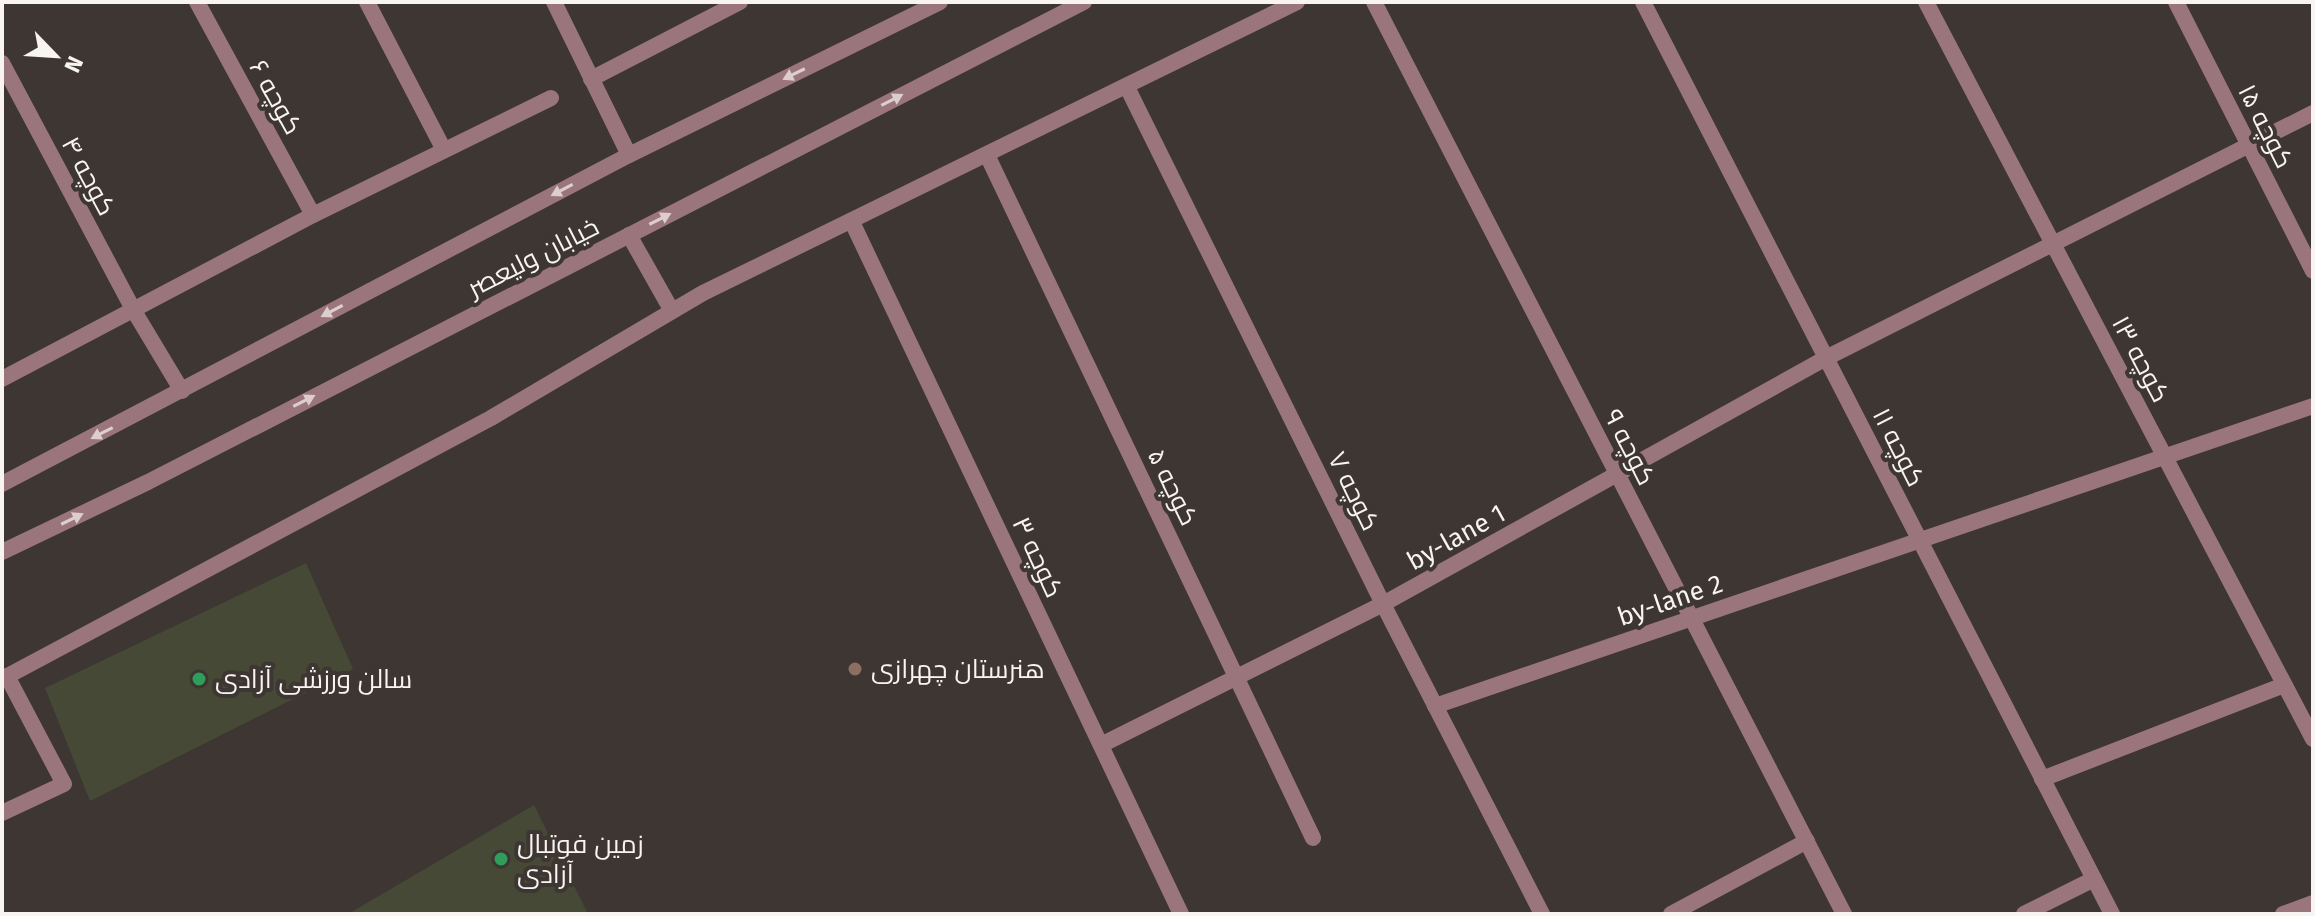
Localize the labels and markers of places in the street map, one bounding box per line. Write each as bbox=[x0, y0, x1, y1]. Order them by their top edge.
place label: هنرستان چهرازی bbox=[871, 654, 1045, 686]
marker: هنرستان چهرازی bbox=[846, 660, 864, 678]
place label: سالن ورزشی آزادی bbox=[215, 664, 412, 695]
marker: سالن ورزشی آزادی bbox=[190, 670, 208, 688]
place label: زمین فوتبال آزادی bbox=[517, 829, 644, 890]
marker: زمین فوتبال آزادی bbox=[492, 850, 510, 868]

